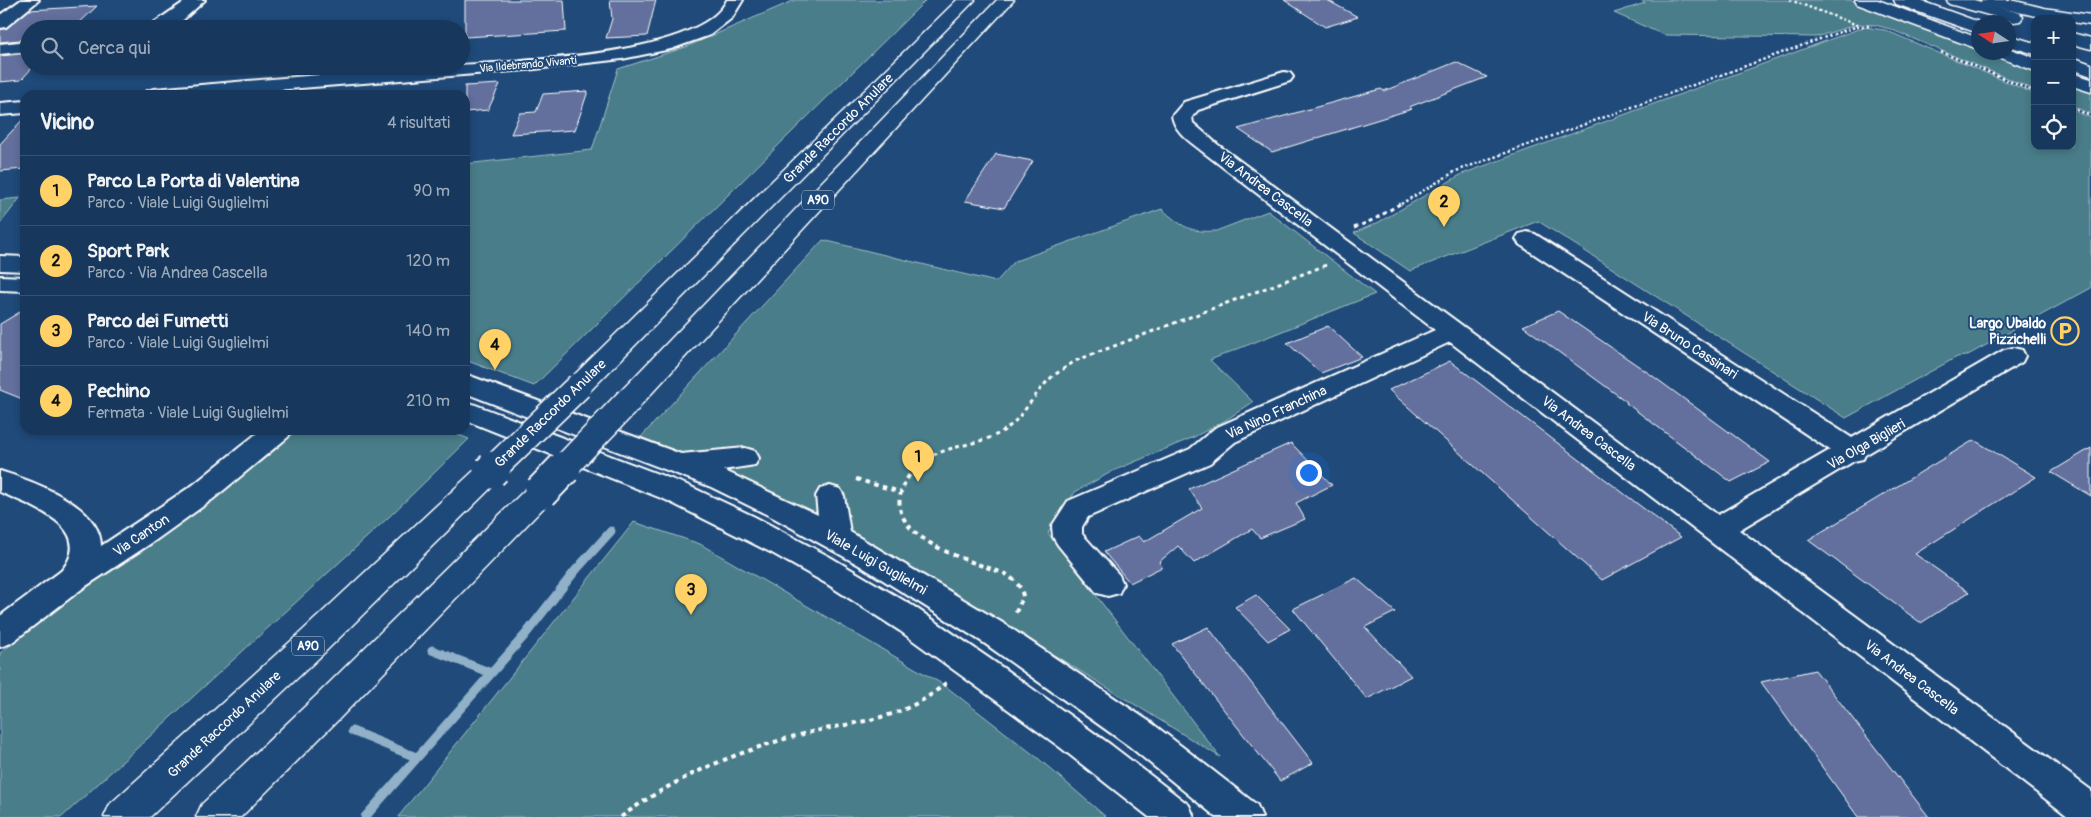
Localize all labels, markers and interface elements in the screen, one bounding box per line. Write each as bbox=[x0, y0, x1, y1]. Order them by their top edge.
north arrow bbox=[1971, 15, 2016, 60]
map controls bbox=[2031, 15, 2076, 150]
button: + bbox=[2031, 15, 2076, 60]
search box bbox=[20, 20, 470, 75]
icon: search bbox=[38, 34, 66, 62]
text: Cerca qui bbox=[78, 36, 150, 60]
street label: Via Ildebrando Vivanti bbox=[479, 54, 577, 75]
button: − bbox=[2031, 60, 2076, 105]
street label: Grande Raccordo Anulare bbox=[780, 70, 897, 187]
button: locate bbox=[2031, 105, 2076, 150]
text: Vicino bbox=[40, 109, 94, 136]
text: 4 risultati bbox=[387, 113, 450, 133]
street label: Via Andrea Cascella bbox=[1215, 148, 1316, 231]
text: Parco La Porta di Valentina bbox=[87, 169, 300, 193]
text: 1 bbox=[53, 181, 59, 201]
text: 90 m bbox=[413, 181, 450, 201]
pin: 2 bbox=[1428, 186, 1460, 227]
road number: A90 bbox=[802, 190, 834, 210]
text: Parco · Viale Luigi Guglielmi bbox=[87, 193, 269, 213]
text: Sport Park bbox=[87, 239, 169, 263]
text: 2 bbox=[52, 251, 60, 271]
text: 120 m bbox=[406, 251, 450, 271]
text: Parco · Via Andrea Cascella bbox=[87, 263, 268, 283]
street label: Via Bruno Cassinari bbox=[1639, 308, 1741, 383]
text: Parco dei Fumetti bbox=[87, 309, 228, 333]
place label: Largo Ubaldo Pizzichelli bbox=[1969, 315, 2046, 348]
parking icon: Largo Ubaldo Pizzichelli bbox=[2050, 316, 2080, 346]
text: 3 bbox=[52, 321, 60, 341]
text: 140 m bbox=[406, 321, 450, 341]
pin: 4 bbox=[479, 329, 511, 370]
text: Parco · Viale Luigi Guglielmi bbox=[87, 333, 269, 353]
street label: Grande Raccordo Anulare bbox=[491, 355, 610, 471]
text: Pechino bbox=[87, 379, 150, 403]
street label: Via Nino Franchina bbox=[1223, 382, 1329, 443]
text: 4 bbox=[51, 391, 61, 411]
text: 210 m bbox=[406, 391, 450, 411]
street label: Via Andrea Cascella bbox=[1538, 392, 1639, 475]
text: Fermata · Viale Luigi Guglielmi bbox=[87, 403, 288, 423]
street label: Via Olga Biglieri bbox=[1824, 415, 1909, 474]
pin: 1 bbox=[902, 441, 934, 482]
your location bbox=[1296, 460, 1322, 486]
street label: Via Canton bbox=[110, 510, 173, 560]
street label: Viale Luigi Guglielmi bbox=[822, 526, 930, 599]
pin: 3 bbox=[675, 574, 707, 615]
road number: A90 bbox=[292, 636, 324, 656]
street label: Via Andrea Cascella bbox=[1861, 636, 1962, 719]
street label: Grande Raccordo Anulare bbox=[164, 667, 285, 781]

